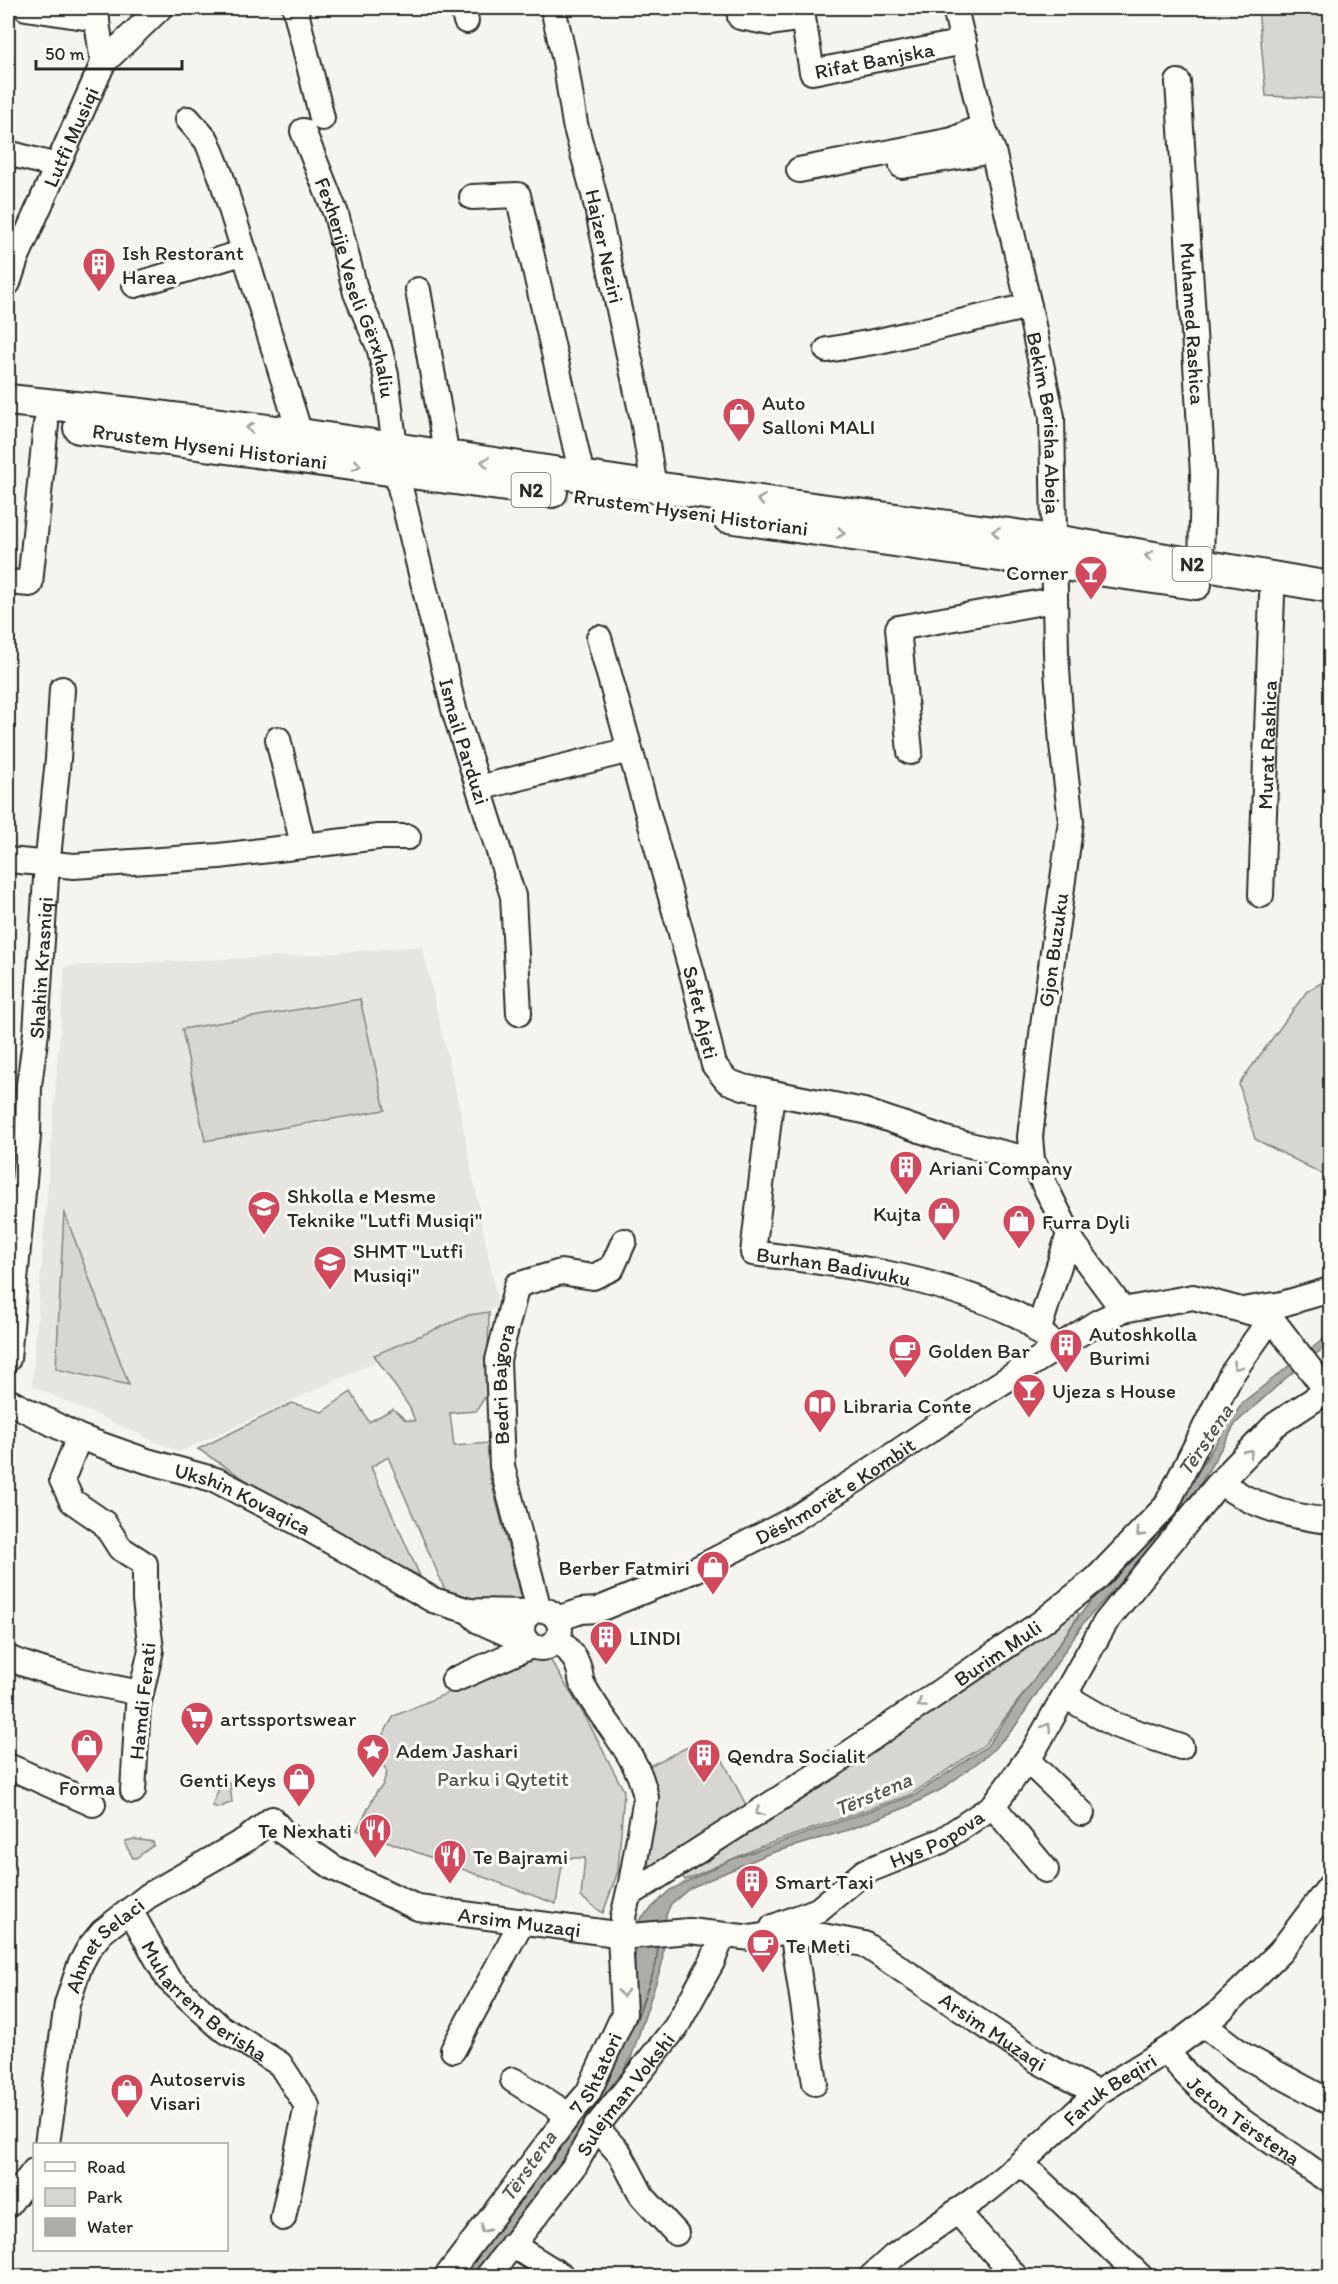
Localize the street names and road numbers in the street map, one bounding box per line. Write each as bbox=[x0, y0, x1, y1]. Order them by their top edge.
street label: Rifat Banjska bbox=[812, 36, 936, 84]
street label: Lutfi Musiqi bbox=[37, 83, 103, 191]
street label: Fexherije Veseli Gërxhaliu bbox=[310, 173, 401, 400]
street label: Hajzer Neziri bbox=[581, 187, 630, 305]
street label: Muhamed Rashica bbox=[1176, 241, 1211, 406]
street label: Bekim Berisha Abeja bbox=[1022, 329, 1066, 515]
street label: Rrustem Hyseni Historiani bbox=[91, 417, 329, 474]
road number: N2 bbox=[512, 473, 550, 507]
street label: Rrustem Hyseni Historiani bbox=[572, 483, 810, 541]
road number: N2 bbox=[1172, 547, 1212, 581]
street label: Ismail Parduzi bbox=[434, 676, 496, 807]
street label: Murat Rashica bbox=[1252, 680, 1281, 810]
street label: Gjon Buzuku bbox=[1033, 891, 1073, 1009]
street label: Shahin Krasniqi bbox=[23, 896, 57, 1039]
street label: Safet Ajeti bbox=[678, 963, 725, 1061]
street label: Burhan Badivuku bbox=[755, 1241, 914, 1291]
street label: Bedri Bajgora bbox=[485, 1321, 519, 1445]
street label: Dëshmorët e Kombit bbox=[750, 1431, 920, 1550]
street label: Ukshin Kovaqica bbox=[172, 1457, 316, 1540]
street label: Burim Muli bbox=[949, 1614, 1046, 1691]
street label: Hamdi Ferati bbox=[123, 1641, 161, 1761]
street label: Hys Popova bbox=[886, 1803, 989, 1873]
street label: Ahmet Selaci bbox=[59, 1892, 149, 1996]
street label: Arsim Muzaqi bbox=[457, 1901, 583, 1942]
street label: Muharrem Berisha bbox=[137, 1936, 273, 2066]
street label: Arsim Muzaqi bbox=[935, 1986, 1051, 2076]
street label: Sulejman Vokshi bbox=[570, 2027, 679, 2160]
street label: 7 Shtatori bbox=[563, 2028, 627, 2119]
street label: Faruk Beqiri bbox=[1057, 2047, 1161, 2131]
street label: Jeton Tërstena bbox=[1182, 2070, 1305, 2170]

